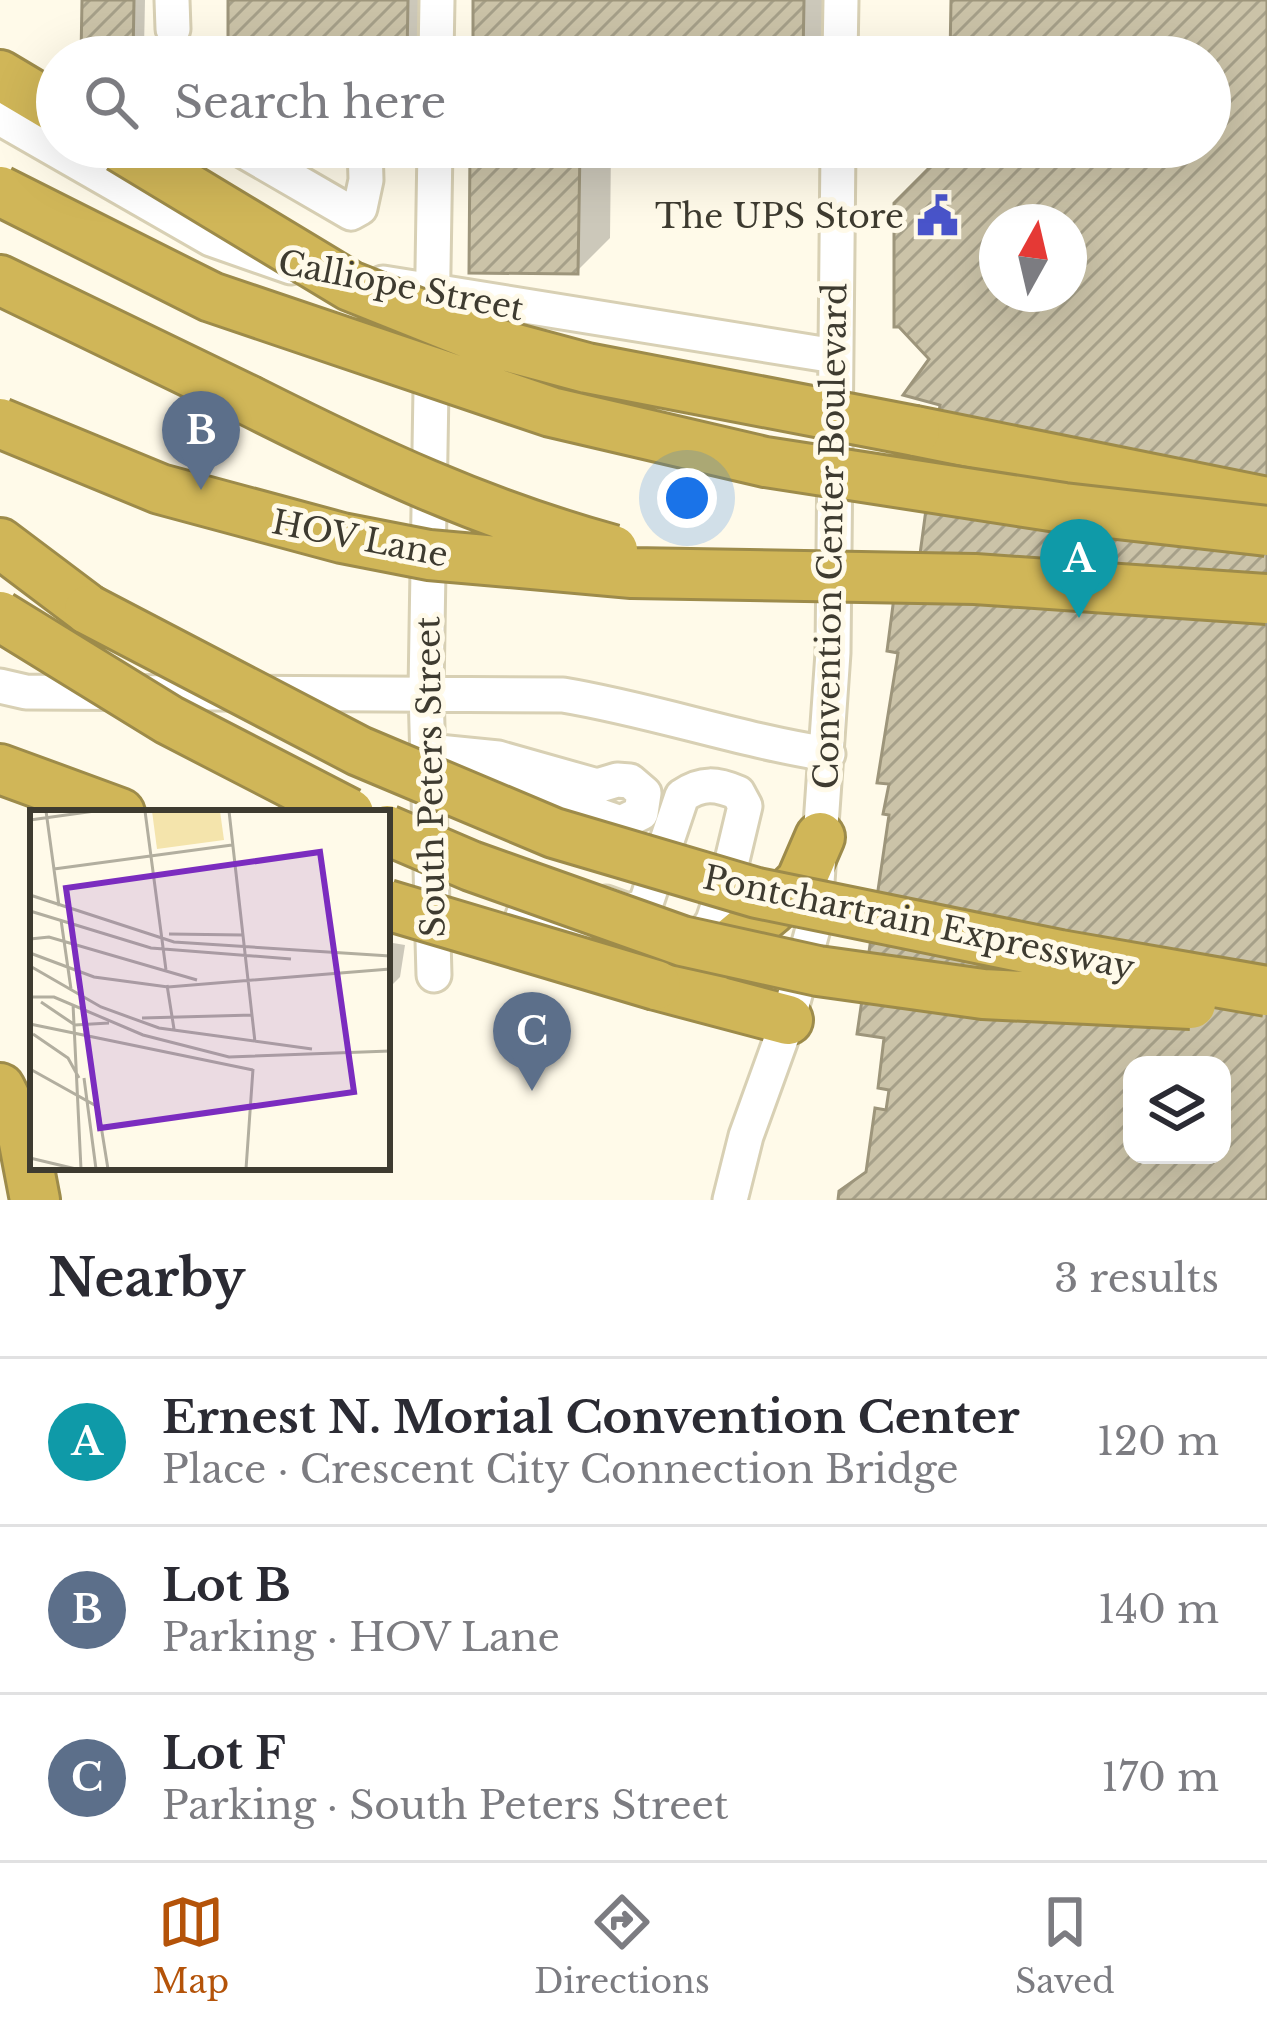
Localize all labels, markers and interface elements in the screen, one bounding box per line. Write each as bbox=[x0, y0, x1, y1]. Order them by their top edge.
search box bbox=[36, 36, 1231, 168]
icon: search bbox=[78, 69, 144, 135]
text: Search here bbox=[174, 74, 446, 130]
public building icon: The UPS Store bbox=[915, 193, 961, 239]
place label: The UPS Store bbox=[655, 196, 904, 237]
north arrow bbox=[979, 204, 1087, 312]
street label: Calliope Street bbox=[275, 242, 528, 329]
street label: Convention Center Boulevard bbox=[806, 282, 855, 790]
pin: B bbox=[162, 391, 240, 490]
your location bbox=[657, 468, 717, 528]
street label: HOV Lane bbox=[268, 501, 451, 576]
pin: A bbox=[1040, 519, 1118, 618]
street label: South Peters Street bbox=[407, 616, 454, 938]
inset map bbox=[30, 810, 390, 1170]
street label: Pontchartrain Expressway bbox=[700, 857, 1138, 988]
pin: C bbox=[493, 992, 571, 1091]
map controls bbox=[1123, 1056, 1231, 1164]
button: layers bbox=[1123, 1056, 1231, 1164]
text: Nearby bbox=[48, 1247, 245, 1310]
text: 3 results bbox=[1054, 1254, 1219, 1303]
text: Ernest N. Morial Convention Center bbox=[162, 1389, 1020, 1445]
text: A bbox=[71, 1417, 103, 1466]
text: 120 m bbox=[1097, 1417, 1219, 1466]
text: Place · Crescent City Connection Bridge bbox=[162, 1445, 959, 1494]
text: Lot B bbox=[162, 1557, 291, 1613]
text: B bbox=[71, 1585, 103, 1634]
text: 140 m bbox=[1098, 1585, 1219, 1634]
text: Parking · HOV Lane bbox=[162, 1613, 560, 1662]
text: Lot F bbox=[162, 1725, 286, 1781]
text: C bbox=[71, 1753, 103, 1802]
text: 170 m bbox=[1101, 1753, 1219, 1802]
text: Parking · South Peters Street bbox=[162, 1781, 729, 1830]
tab: Map bbox=[153, 1889, 229, 2002]
tab: Directions bbox=[534, 1889, 710, 2002]
tab: Saved bbox=[1015, 1889, 1114, 2002]

